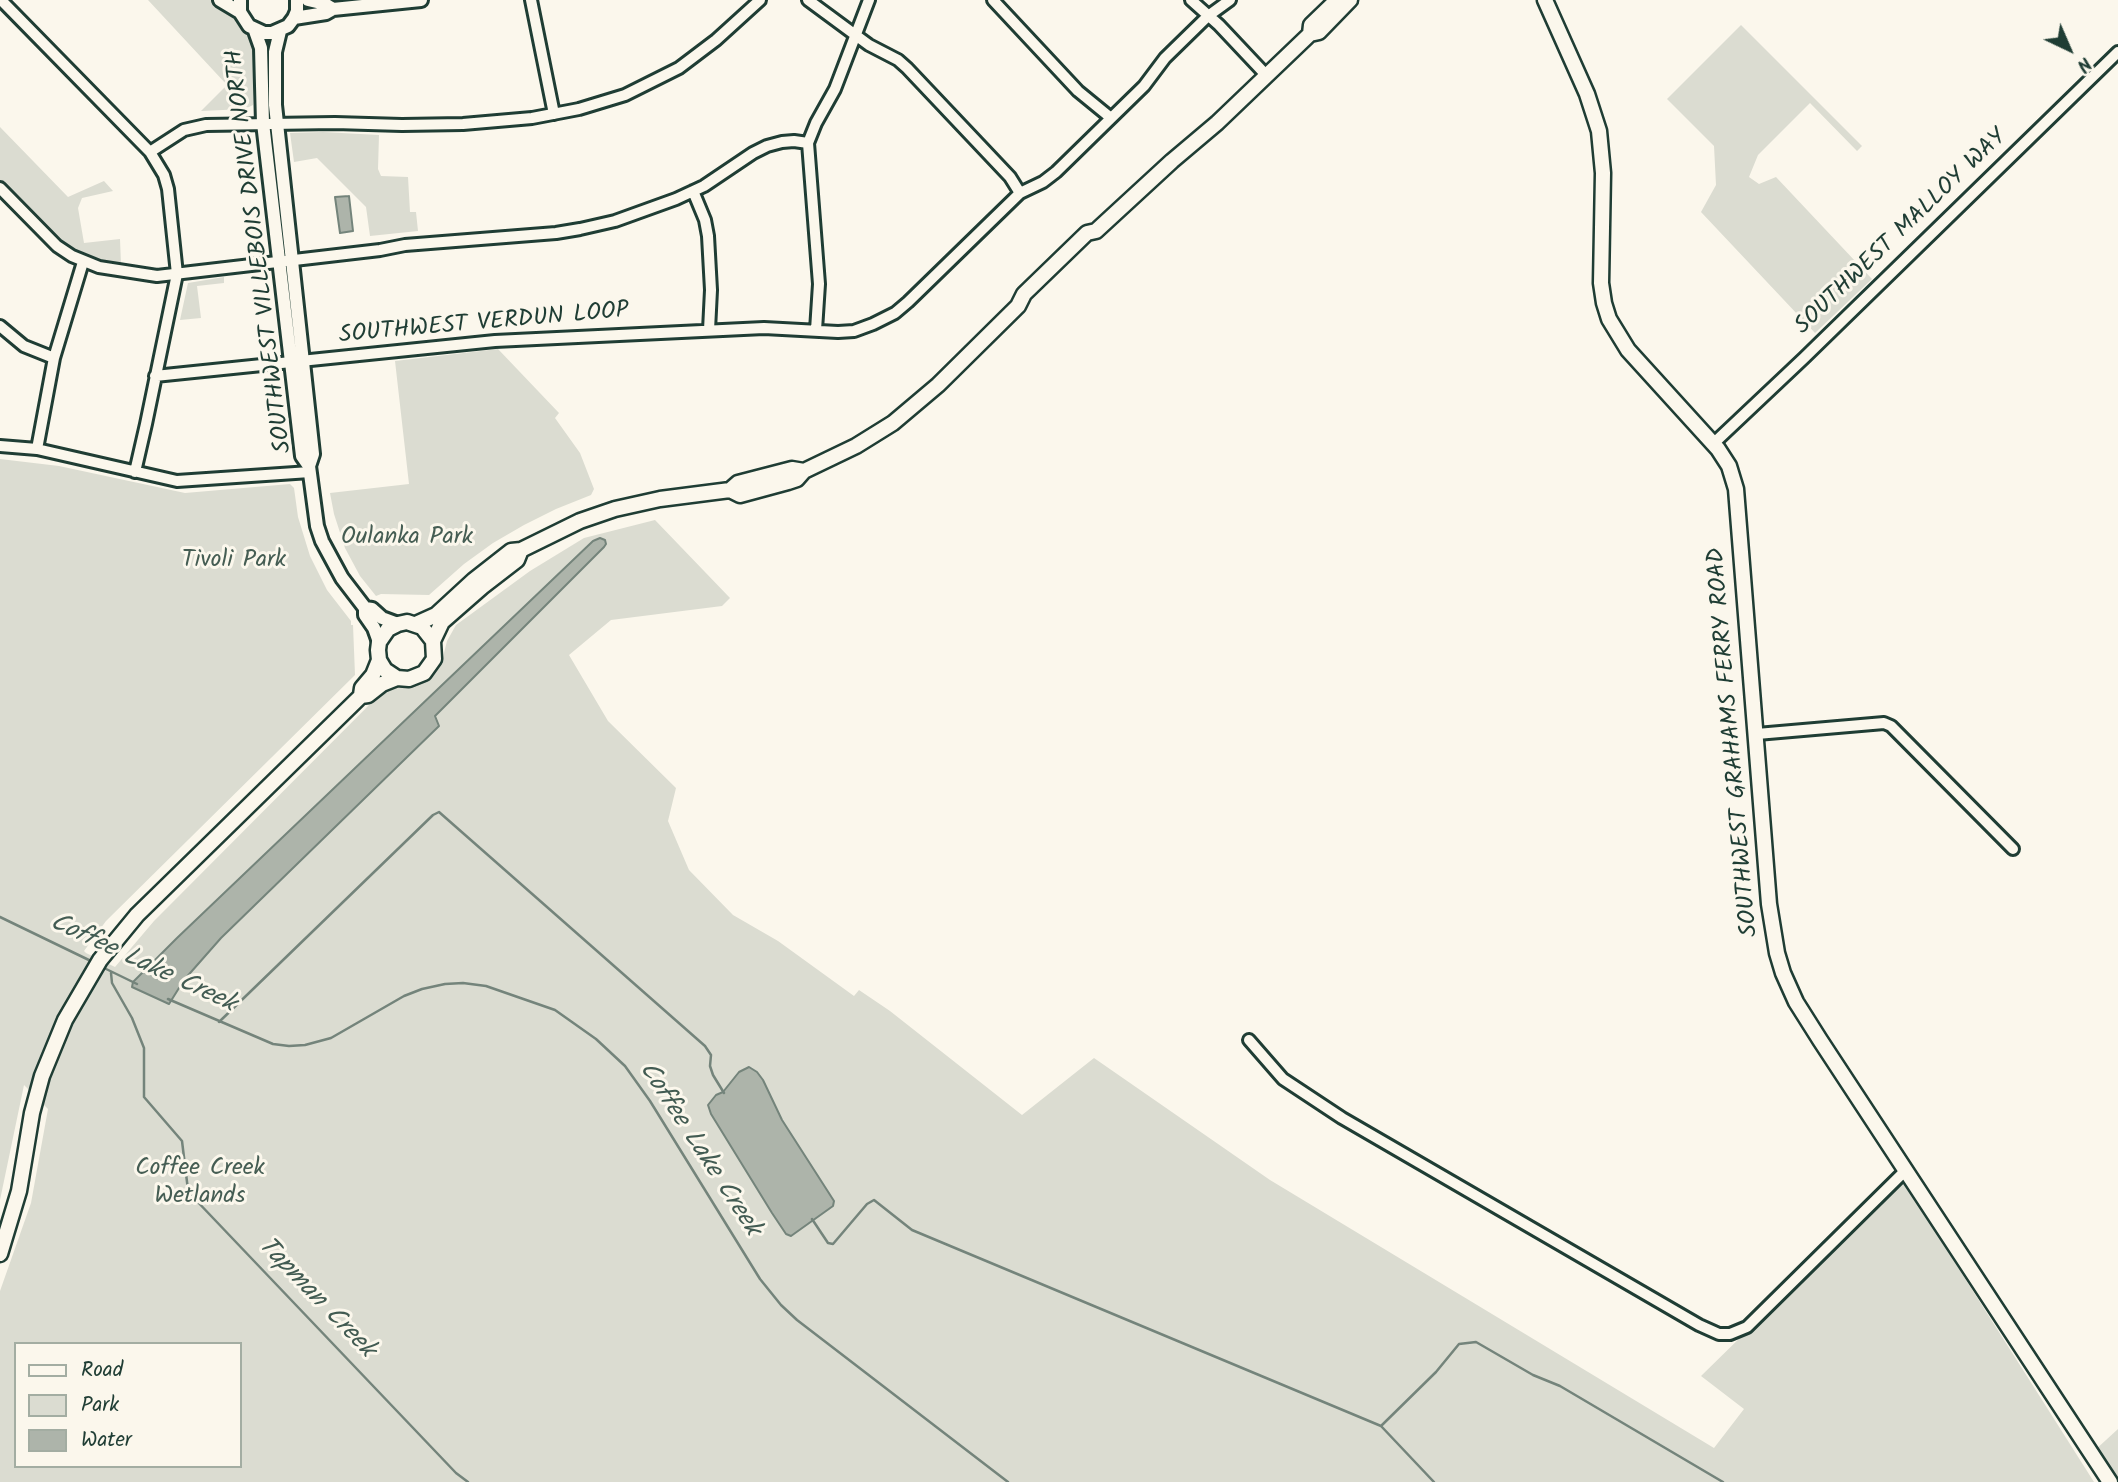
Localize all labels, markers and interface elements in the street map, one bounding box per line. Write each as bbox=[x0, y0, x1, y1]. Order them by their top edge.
north arrow bbox=[2034, 14, 2104, 84]
street label: SOUTHWEST VILLEBOIS DRIVE NORTH bbox=[222, 48, 300, 454]
text: N bbox=[2069, 49, 2098, 79]
street label: SOUTHWEST MALLOY WAY bbox=[1790, 124, 2014, 342]
street label: SOUTHWEST VERDUN LOOP bbox=[338, 298, 630, 352]
park label: Oulanka Park bbox=[341, 525, 473, 553]
street label: SOUTHWEST GRAHAMS FERRY ROAD bbox=[1704, 546, 1766, 938]
park label: Tivoli Park bbox=[182, 548, 286, 576]
water label: Coffee Lake Creek bbox=[44, 908, 240, 1022]
water label: Coffee Lake Creek bbox=[630, 1057, 766, 1243]
park label: Coffee Creek Wetlands bbox=[135, 1156, 265, 1212]
water label: Tapman Creek bbox=[250, 1232, 380, 1366]
legend bbox=[14, 1342, 242, 1468]
text: Road bbox=[81, 1354, 123, 1387]
text: Park bbox=[81, 1389, 119, 1422]
text: Water bbox=[81, 1424, 132, 1457]

